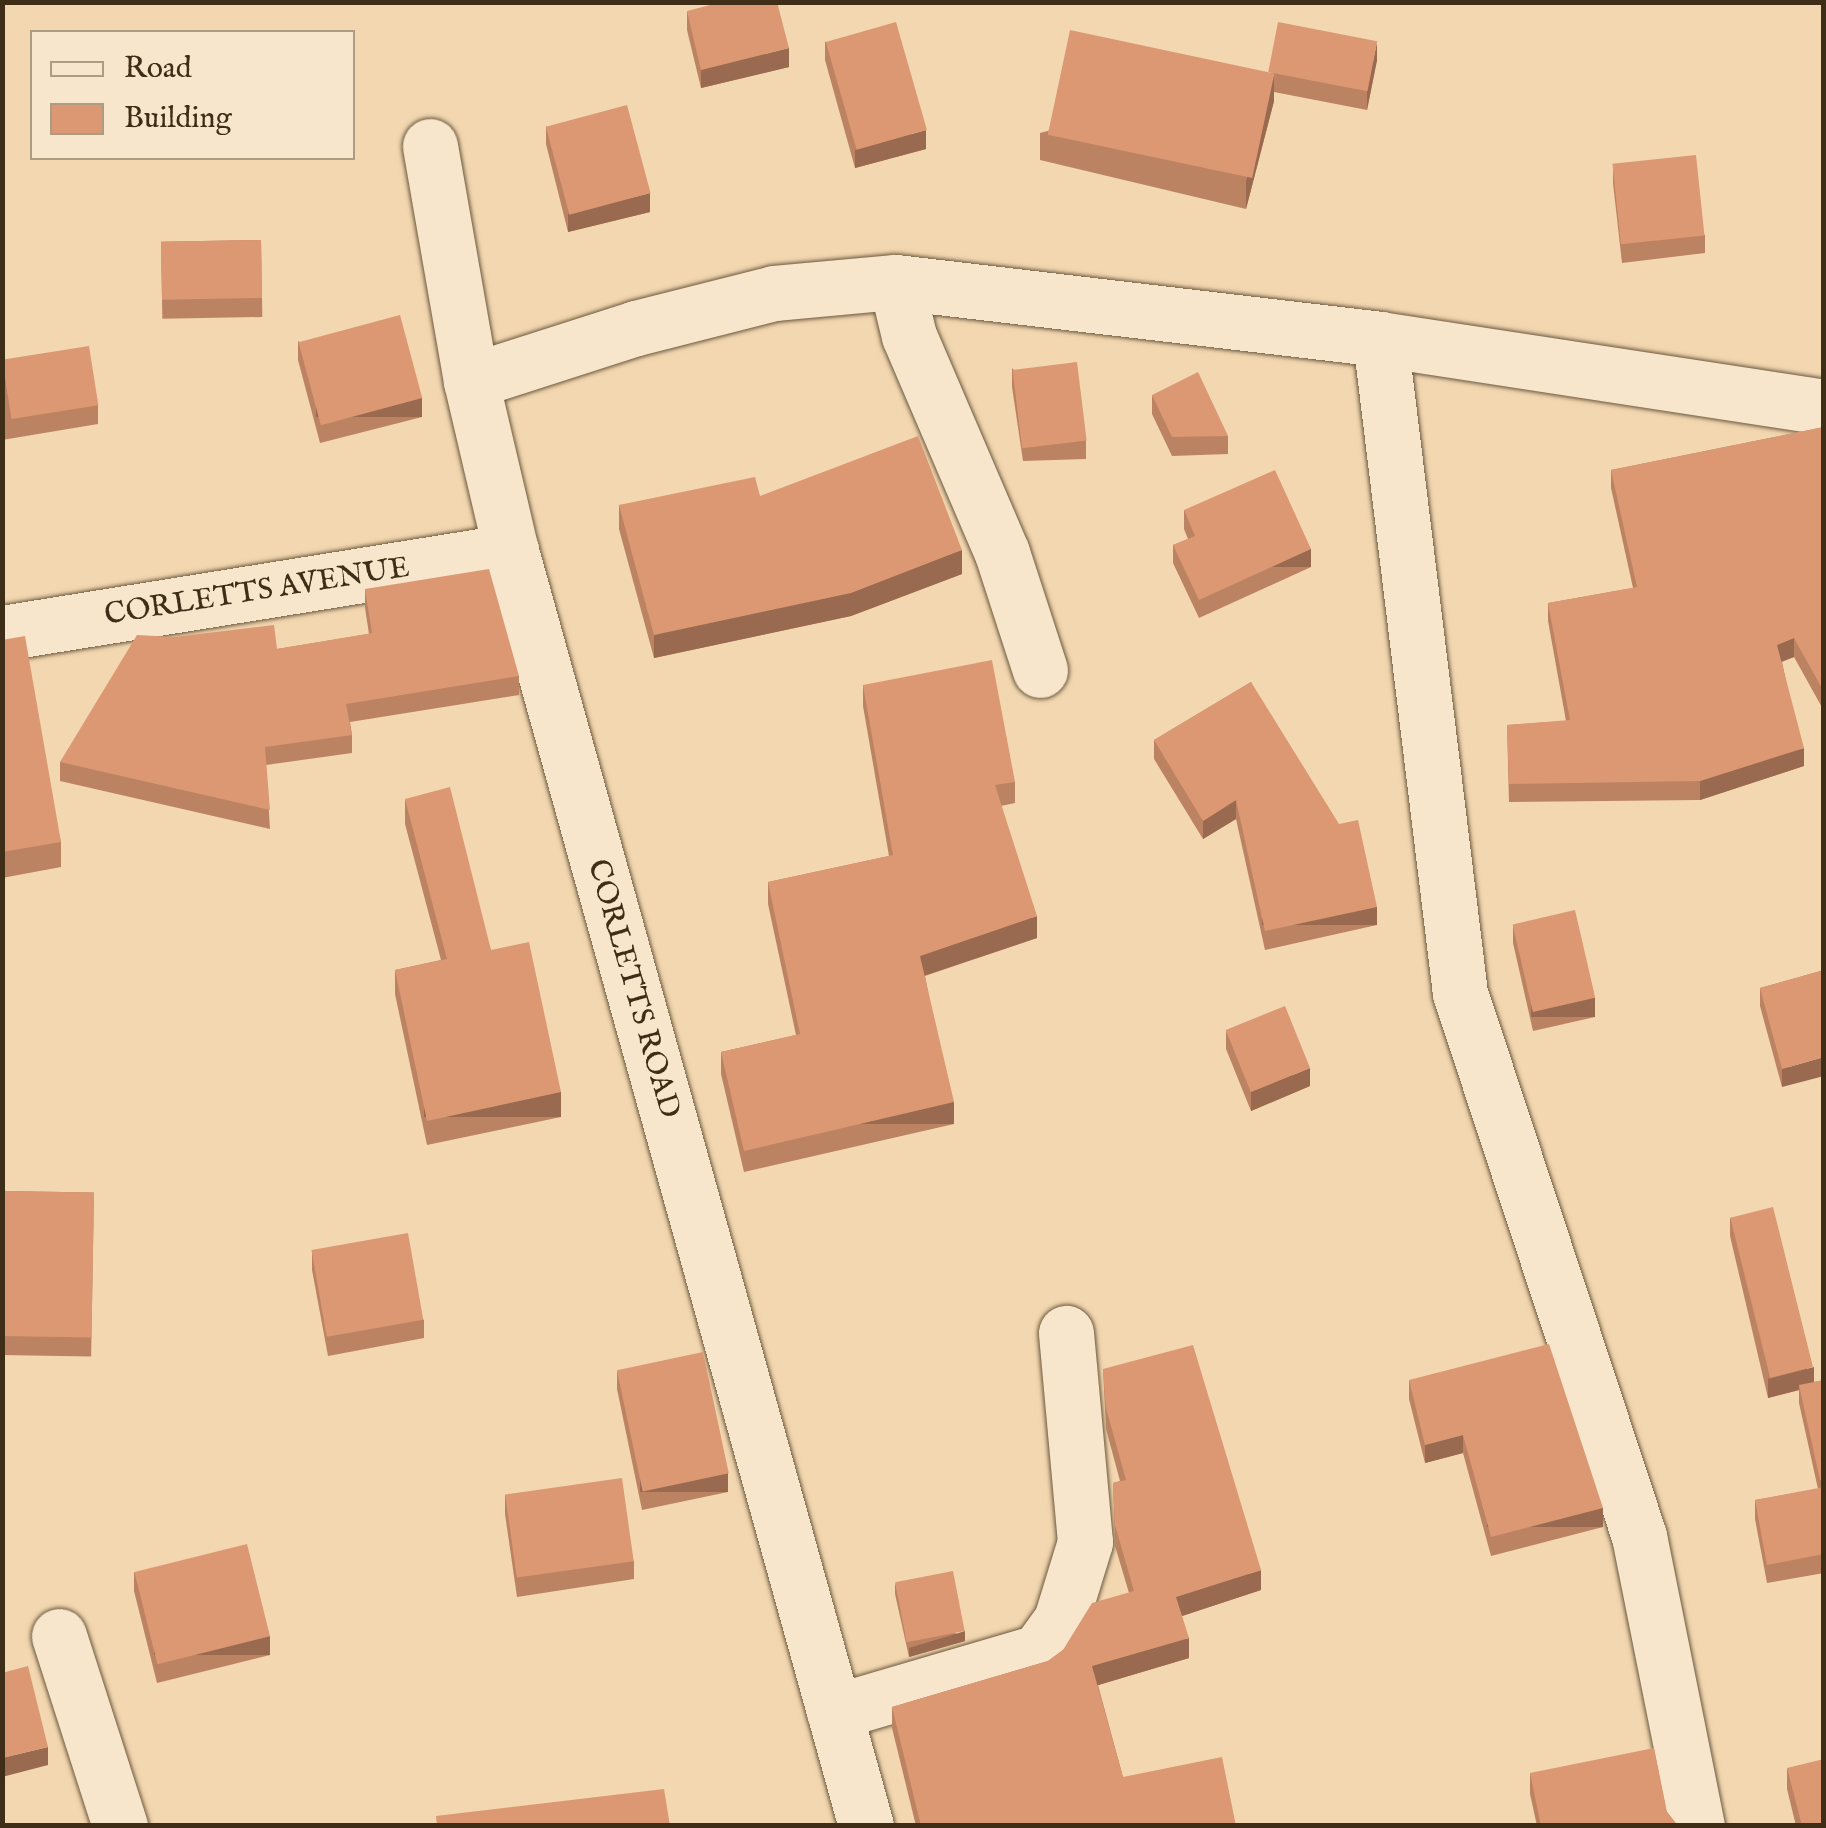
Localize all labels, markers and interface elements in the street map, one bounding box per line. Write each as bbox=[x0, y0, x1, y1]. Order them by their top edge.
legend bbox=[30, 30, 355, 160]
text: Road bbox=[124, 50, 192, 88]
text: Building bbox=[124, 100, 232, 138]
street label: CORLETTS AVENUE bbox=[102, 550, 412, 634]
street label: CORLETTS ROAD bbox=[579, 855, 687, 1123]

